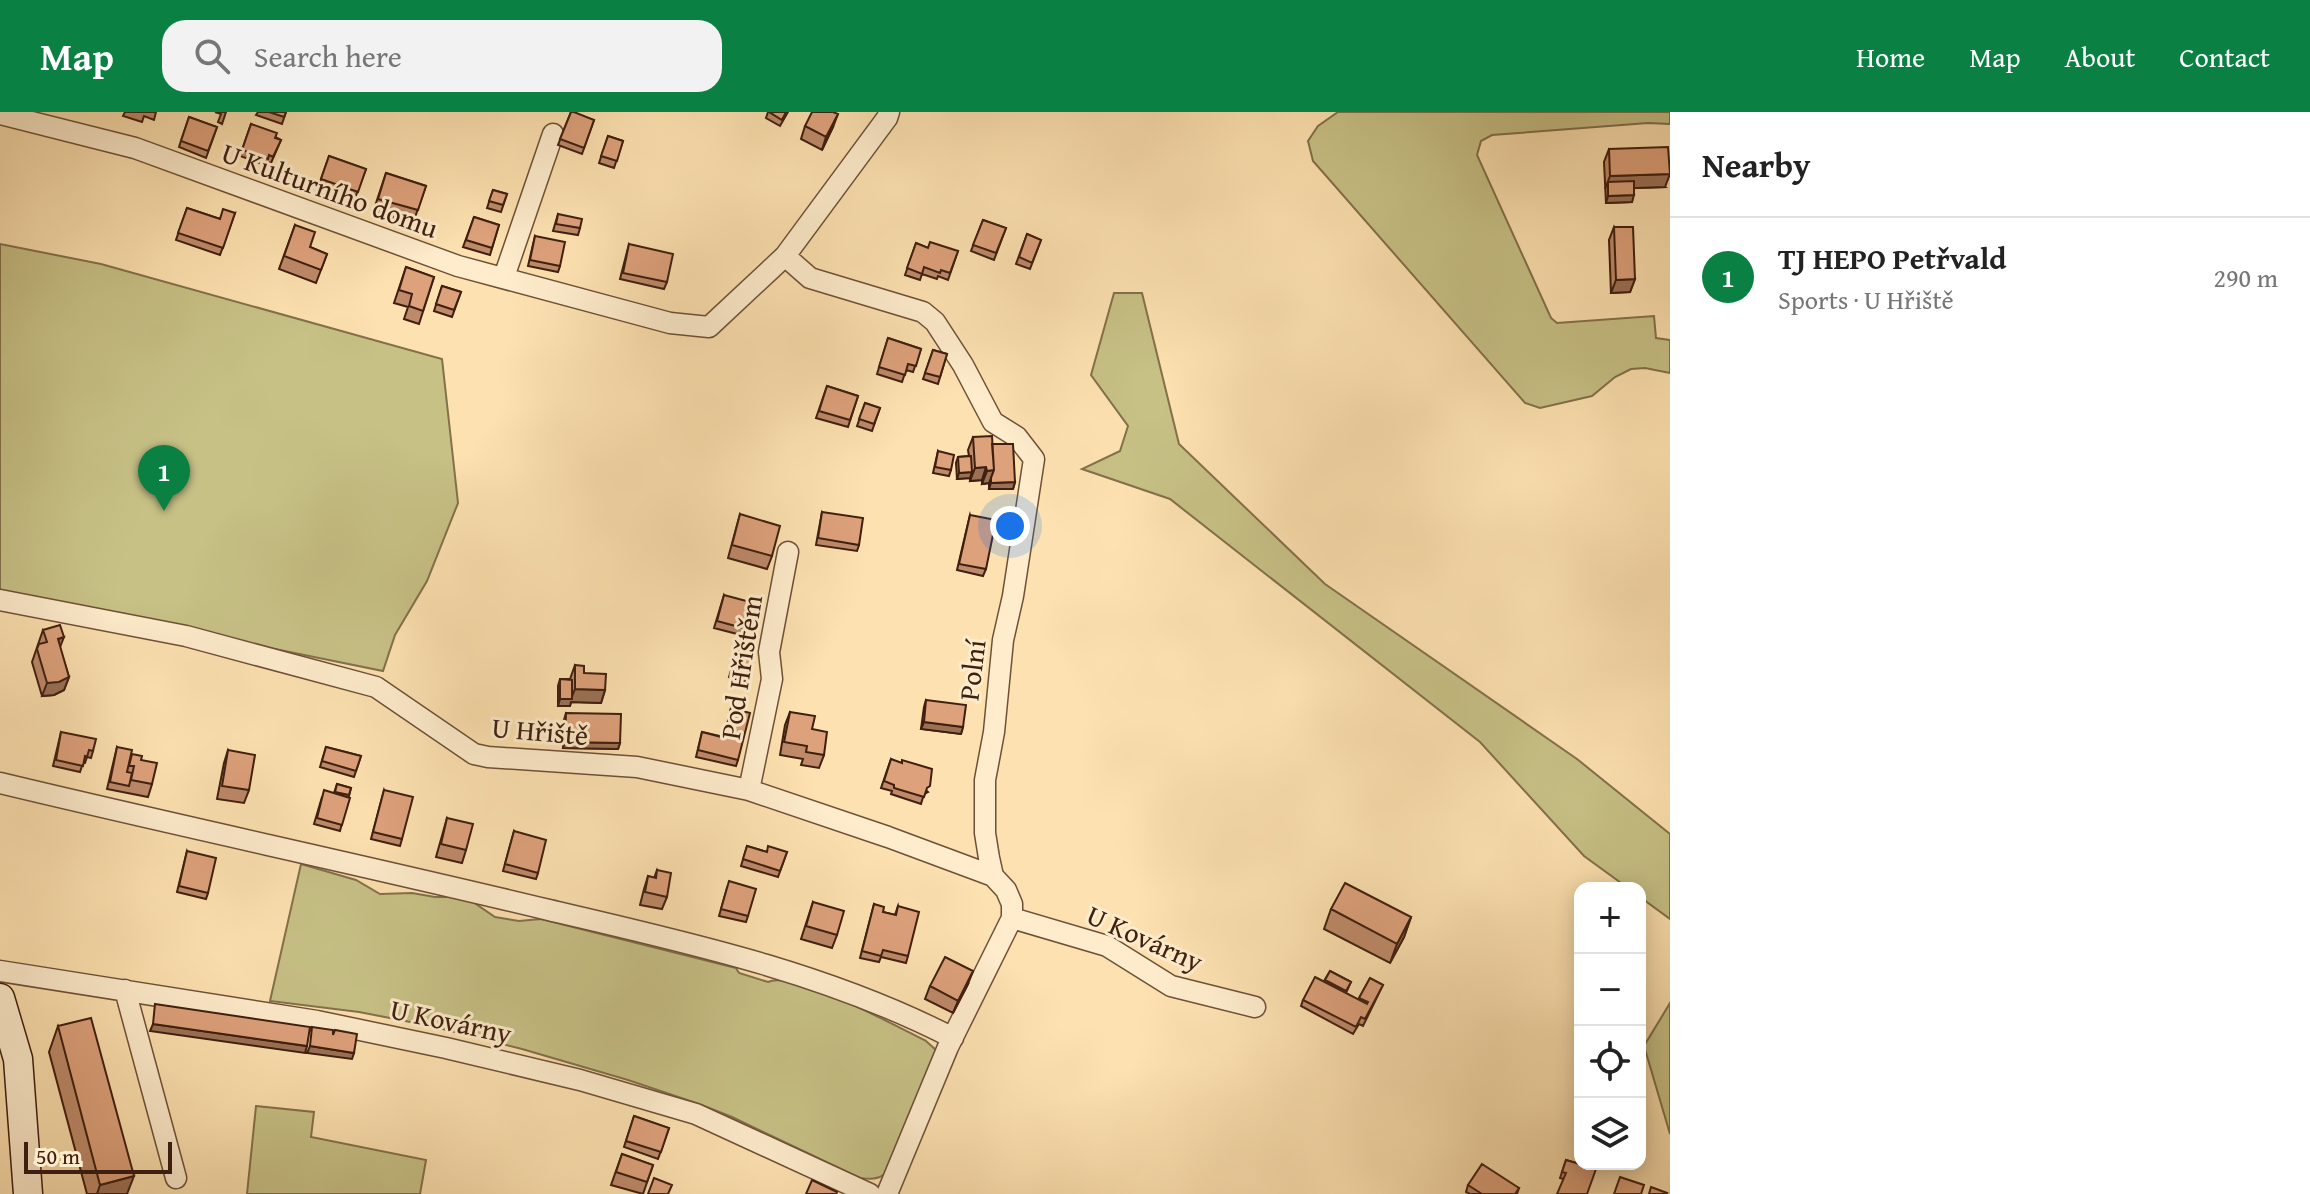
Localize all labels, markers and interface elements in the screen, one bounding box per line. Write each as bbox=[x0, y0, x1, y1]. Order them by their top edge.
search box bbox=[162, 20, 722, 92]
text: Map bbox=[40, 28, 114, 84]
icon: search bbox=[190, 34, 234, 78]
text: Search here bbox=[254, 34, 402, 78]
text: Home bbox=[1856, 36, 1925, 77]
text: Map bbox=[1969, 36, 2021, 77]
text: About bbox=[2065, 36, 2135, 77]
text: Contact bbox=[2179, 36, 2270, 77]
street label: U Kulturního domu bbox=[216, 131, 444, 248]
text: Nearby bbox=[1702, 140, 1811, 189]
text: TJ HEPO Petřvald bbox=[1778, 236, 2006, 280]
text: 1 bbox=[1721, 258, 1735, 297]
text: 290 m bbox=[2213, 258, 2278, 297]
text: Sports · U Hřiště bbox=[1778, 280, 1954, 319]
pin: 1 bbox=[138, 445, 190, 511]
your location bbox=[990, 506, 1030, 546]
street label: Pod Hřištěm bbox=[709, 592, 772, 742]
street label: Polní bbox=[947, 636, 996, 703]
street label: U Hřiště bbox=[490, 706, 590, 755]
map controls bbox=[1574, 882, 1646, 1170]
button: + bbox=[1574, 882, 1646, 954]
street label: U Kovárny bbox=[1081, 894, 1210, 981]
button: − bbox=[1574, 954, 1646, 1026]
street label: U Kovárny bbox=[387, 988, 516, 1053]
button: locate bbox=[1574, 1026, 1646, 1098]
button: layers bbox=[1574, 1098, 1646, 1170]
scale bar bbox=[24, 1138, 172, 1174]
text: 50 m bbox=[36, 1140, 80, 1172]

